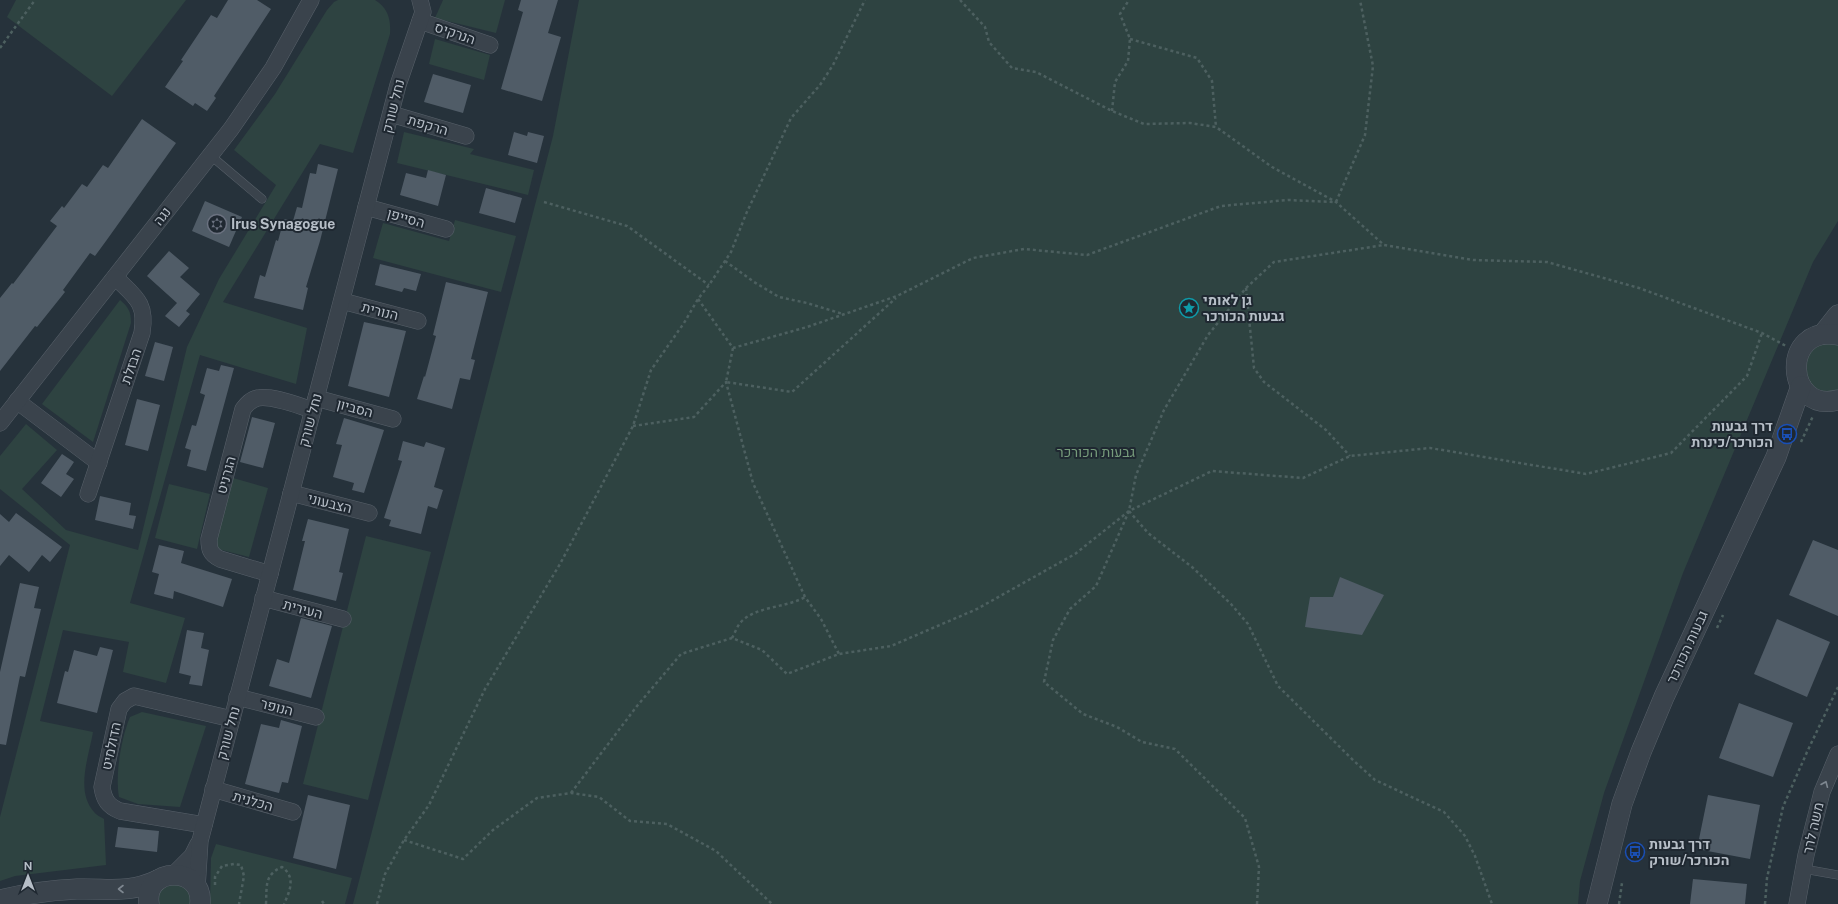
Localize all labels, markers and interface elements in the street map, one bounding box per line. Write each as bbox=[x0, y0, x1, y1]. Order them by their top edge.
street label: הנרקיס bbox=[433, 19, 477, 47]
street label: נחל שורק bbox=[379, 77, 407, 135]
street label: הרקפת bbox=[406, 112, 450, 138]
street label: נגה bbox=[150, 204, 174, 228]
street label: הסייפן bbox=[385, 205, 427, 231]
synagogue icon: Irus Synagogue bbox=[206, 213, 228, 235]
place label: Irus Synagogue bbox=[231, 216, 335, 232]
place label: גן לאומי גבעות הכורכר bbox=[1203, 292, 1285, 324]
place icon: גן לאומי גבעות הכורכר bbox=[1178, 297, 1200, 319]
street label: הנורית bbox=[360, 299, 400, 323]
street label: הבזלת bbox=[117, 346, 145, 386]
street label: נחל שורק bbox=[295, 391, 325, 449]
street label: הסביון bbox=[335, 395, 375, 421]
place label: דרך גבעות הכורכר/כינרת bbox=[1691, 418, 1773, 450]
bus stop icon: דרך גבעות הכורכר/כינרת bbox=[1776, 423, 1798, 445]
park label: גבעות הכורכר bbox=[1057, 444, 1135, 460]
street label: הגרניט bbox=[213, 454, 239, 496]
street label: הצבעוני bbox=[306, 490, 354, 516]
street label: העירית bbox=[281, 596, 325, 622]
street label: גבעות הכורכר bbox=[1663, 608, 1711, 686]
street label: הנופר bbox=[259, 695, 295, 719]
street label: נחל שורק bbox=[213, 704, 243, 762]
street label: הדולמיט bbox=[98, 721, 124, 771]
one-way arrow bbox=[1820, 781, 1828, 789]
street label: הכלנית bbox=[231, 788, 275, 814]
street label: משה לרר bbox=[1799, 801, 1827, 855]
place label: דרך גבעות הכורכר/שורק bbox=[1649, 836, 1729, 868]
bus stop icon: דרך גבעות הכורכר/שורק bbox=[1624, 841, 1646, 863]
north arrow bbox=[8, 856, 48, 896]
text: N bbox=[24, 860, 32, 872]
one-way arrow bbox=[118, 885, 124, 893]

